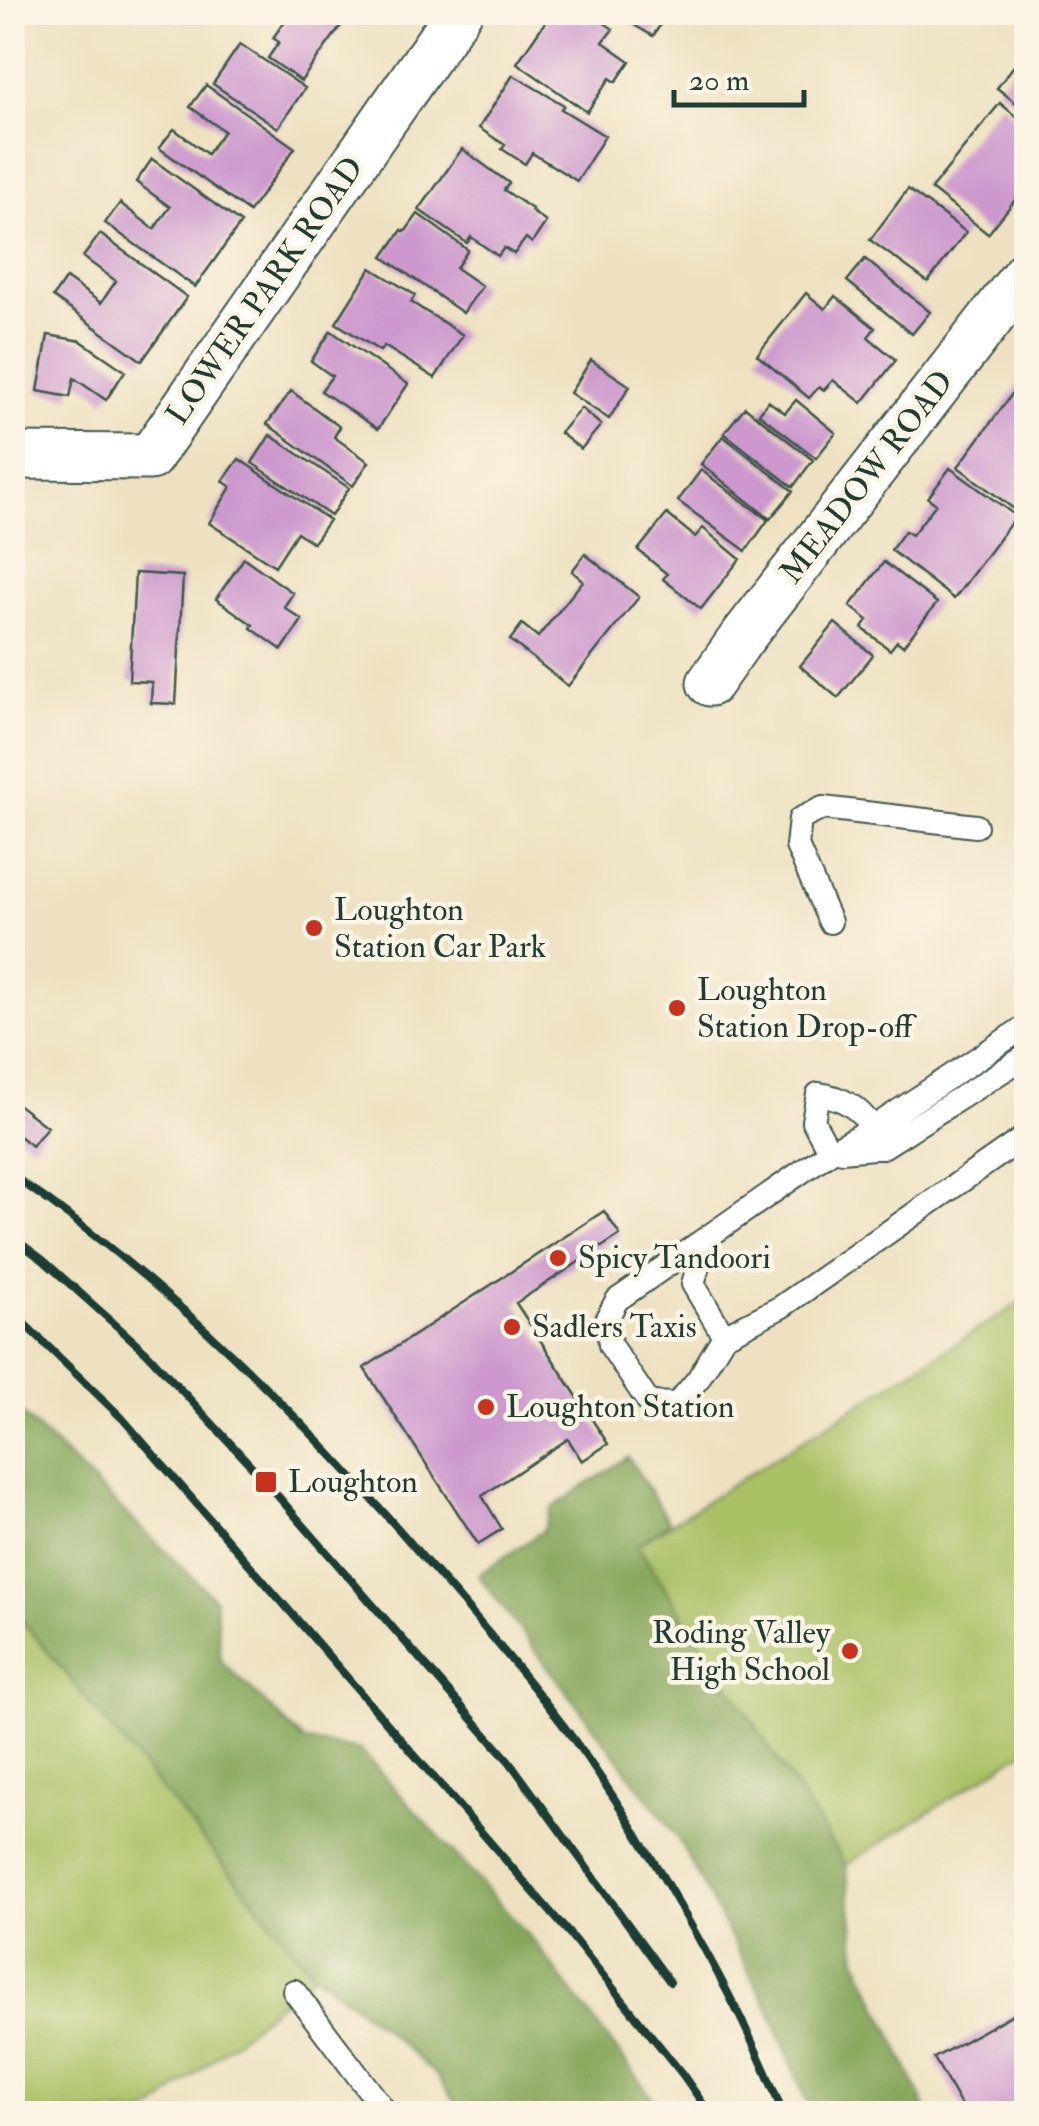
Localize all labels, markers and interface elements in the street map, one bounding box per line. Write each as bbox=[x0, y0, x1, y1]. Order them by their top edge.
scale bar bbox=[674, 45, 804, 107]
text: 20 m bbox=[689, 62, 749, 99]
street label: LOWER PARK ROAD bbox=[157, 149, 373, 433]
street label: MEADOW ROAD bbox=[771, 363, 963, 591]
place label: Loughton Station Car Park bbox=[334, 890, 546, 967]
marker: Loughton Station Car Park bbox=[303, 917, 325, 939]
place label: Loughton Station Drop-off bbox=[697, 970, 917, 1047]
marker: Loughton Station Drop-off bbox=[666, 997, 688, 1019]
place label: Spicy Tandoori bbox=[578, 1238, 771, 1278]
marker: Spicy Tandoori bbox=[547, 1247, 569, 1269]
place label: Sadlers Taxis bbox=[532, 1307, 697, 1347]
marker: Sadlers Taxis bbox=[501, 1316, 523, 1338]
place label: Loughton Station bbox=[506, 1387, 735, 1427]
marker: Loughton Station bbox=[475, 1396, 497, 1418]
place label: Loughton bbox=[288, 1462, 418, 1502]
marker: Loughton bbox=[253, 1469, 279, 1495]
place label: Roding Valley High School bbox=[652, 1613, 831, 1690]
marker: Roding Valley High School bbox=[839, 1640, 861, 1662]

